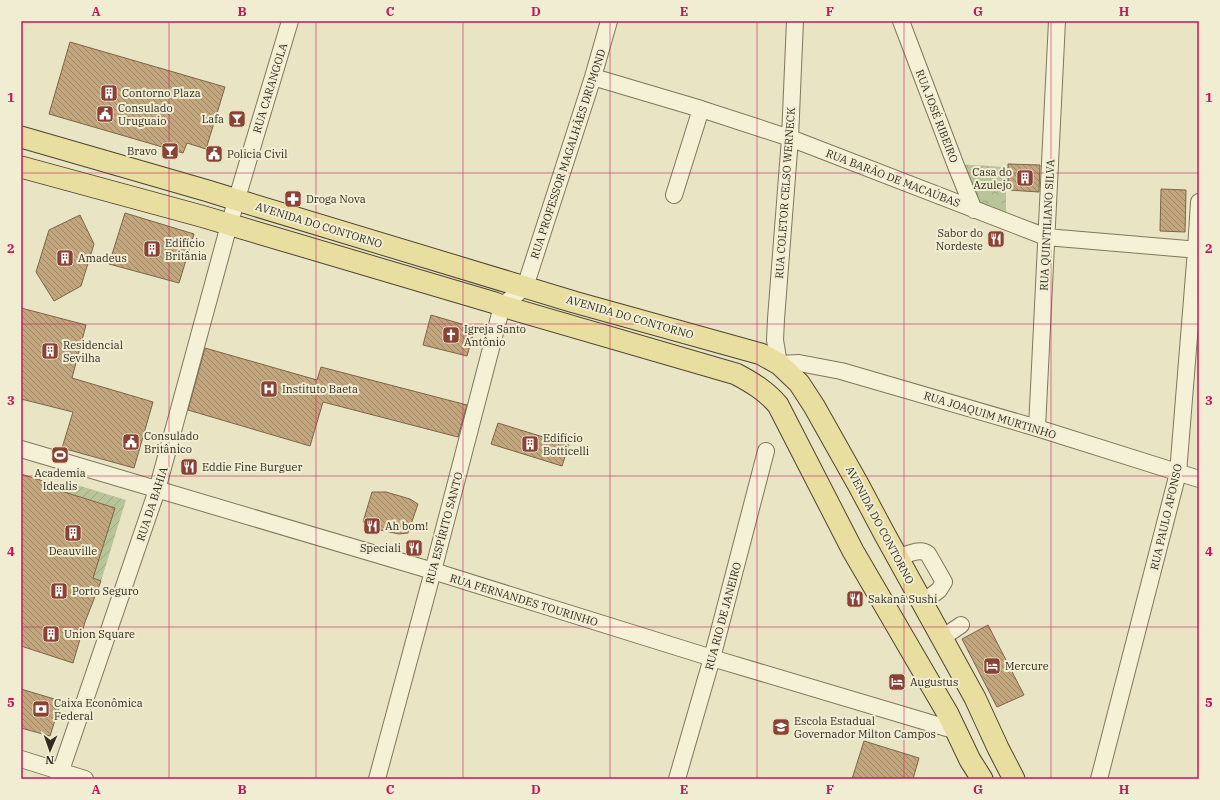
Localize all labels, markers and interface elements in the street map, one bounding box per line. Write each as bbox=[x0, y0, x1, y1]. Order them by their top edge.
text: A bbox=[91, 3, 101, 20]
text: B bbox=[237, 3, 247, 20]
text: C bbox=[386, 3, 395, 20]
text: D bbox=[531, 3, 541, 20]
text: E bbox=[680, 3, 688, 20]
text: F bbox=[826, 3, 834, 20]
text: G bbox=[973, 3, 983, 20]
text: H bbox=[1119, 3, 1130, 20]
street label: RUA CARANGOLA bbox=[250, 41, 290, 135]
street label: RUA PROFESSOR MAGALHÃES DRUMOND bbox=[527, 47, 609, 261]
street label: RUA JOSÉ RIBEIRO bbox=[913, 67, 961, 165]
building icon: Contorno Plaza bbox=[99, 83, 119, 103]
place label: Contorno Plaza bbox=[122, 86, 201, 100]
text: 1 bbox=[7, 89, 15, 106]
text: 1 bbox=[1205, 89, 1213, 106]
place label: Consulado Uruguaio bbox=[118, 101, 173, 128]
public building icon: Consulado Uruguaio bbox=[95, 104, 115, 124]
street label: RUA COLETOR CELSO WERNECK bbox=[772, 107, 798, 279]
bar icon: Lafa bbox=[227, 109, 247, 129]
place label: Lafa bbox=[202, 112, 224, 126]
bar icon: Bravo bbox=[160, 141, 180, 161]
place label: Bravo bbox=[127, 144, 157, 158]
public building icon: Policia Civil bbox=[204, 144, 224, 164]
street label: RUA BARÃO DE MACAÚBAS bbox=[824, 146, 962, 210]
place label: Policia Civil bbox=[227, 147, 288, 161]
street label: RUA QUINTILIANO SILVA bbox=[1037, 158, 1057, 291]
place label: Casa do Azulejo bbox=[972, 165, 1012, 192]
building icon: Casa do Azulejo bbox=[1015, 168, 1035, 188]
pharmacy icon: Droga Nova bbox=[283, 189, 303, 209]
place label: Droga Nova bbox=[306, 192, 366, 206]
street label: AVENIDA DO CONTORNO bbox=[254, 199, 384, 251]
place label: Sabor do Nordeste bbox=[936, 226, 983, 253]
restaurant icon: Sabor do Nordeste bbox=[986, 229, 1006, 249]
place label: Edifício Britânia bbox=[165, 236, 207, 263]
building icon: Edifício Britânia bbox=[142, 239, 162, 259]
text: 2 bbox=[7, 240, 15, 257]
text: 2 bbox=[1205, 240, 1213, 257]
building icon: Amadeus bbox=[55, 248, 75, 268]
place label: Amadeus bbox=[78, 251, 127, 265]
street label: AVENIDA DO CONTORNO bbox=[565, 292, 695, 342]
place label: Igreja Santo Antônio bbox=[464, 322, 526, 349]
church icon: Igreja Santo Antônio bbox=[441, 325, 461, 345]
place label: Residencial Sevilha bbox=[63, 338, 123, 365]
building icon: Residencial Sevilha bbox=[40, 341, 60, 361]
hospital icon: Instituto Baeta bbox=[259, 379, 279, 399]
place label: Instituto Baeta bbox=[282, 382, 358, 396]
street label: RUA JOAQUIM MURTINHO bbox=[922, 388, 1058, 442]
text: 3 bbox=[7, 392, 15, 409]
text: 3 bbox=[1205, 392, 1213, 409]
place label: Consulado Britânico bbox=[144, 429, 199, 456]
place label: Edifício Botticelli bbox=[543, 431, 590, 458]
public building icon: Consulado Britânico bbox=[121, 432, 141, 452]
building icon: Edifício Botticelli bbox=[520, 434, 540, 454]
sports icon: Academia Idealis bbox=[50, 445, 70, 465]
restaurant icon: Eddie Fine Burguer bbox=[179, 457, 199, 477]
place label: Eddie Fine Burguer bbox=[202, 460, 302, 474]
street label: RUA PAULO AFONSO bbox=[1147, 462, 1185, 572]
street label: AVENIDA DO CONTORNO bbox=[843, 464, 917, 587]
street label: RUA DA BAHIA bbox=[133, 465, 171, 543]
place label: Academia Idealis bbox=[34, 466, 86, 493]
street label: RUA ESPÍRITO SANTO bbox=[422, 470, 466, 586]
restaurant icon: Ah bom! bbox=[362, 516, 382, 536]
place label: Ah bom! bbox=[385, 519, 428, 533]
building icon: Deauville bbox=[63, 523, 83, 543]
restaurant icon: Speciali bbox=[404, 538, 424, 558]
place label: Speciali bbox=[360, 541, 402, 555]
text: 4 bbox=[7, 543, 15, 560]
text: 4 bbox=[1205, 543, 1213, 560]
place label: Deauville bbox=[49, 544, 97, 558]
street label: RUA RIO DE JANEIRO bbox=[702, 560, 744, 671]
street label: RUA FERNANDES TOURINHO bbox=[448, 571, 600, 629]
building icon: Porto Seguro bbox=[49, 581, 69, 601]
place label: Porto Seguro bbox=[72, 584, 139, 598]
restaurant icon: Sakanã Sushi bbox=[845, 589, 865, 609]
place label: Sakanã Sushi bbox=[868, 592, 938, 606]
building icon: Union Square bbox=[41, 624, 61, 644]
place label: Union Square bbox=[64, 627, 135, 641]
hotel icon: Mercure bbox=[982, 656, 1002, 676]
place label: Mercure bbox=[1005, 659, 1049, 673]
hotel icon: Augustus bbox=[887, 672, 907, 692]
place label: Augustus bbox=[910, 675, 958, 689]
text: 5 bbox=[7, 694, 15, 711]
text: 5 bbox=[1205, 694, 1213, 711]
place label: Caixa Econômica Federal bbox=[54, 696, 143, 723]
bank icon: Caixa Econômica Federal bbox=[31, 699, 51, 719]
place label: Escola Estadual Governador Milton Campos bbox=[794, 714, 936, 741]
school or university icon: Escola Estadual Governador Milton Campos bbox=[771, 717, 791, 737]
north arrow bbox=[30, 730, 70, 770]
text: N bbox=[45, 753, 54, 767]
text: A bbox=[91, 781, 101, 798]
text: B bbox=[237, 781, 247, 798]
text: C bbox=[386, 781, 395, 798]
text: D bbox=[531, 781, 541, 798]
text: E bbox=[680, 781, 688, 798]
text: F bbox=[826, 781, 834, 798]
text: G bbox=[973, 781, 983, 798]
text: H bbox=[1119, 781, 1130, 798]

